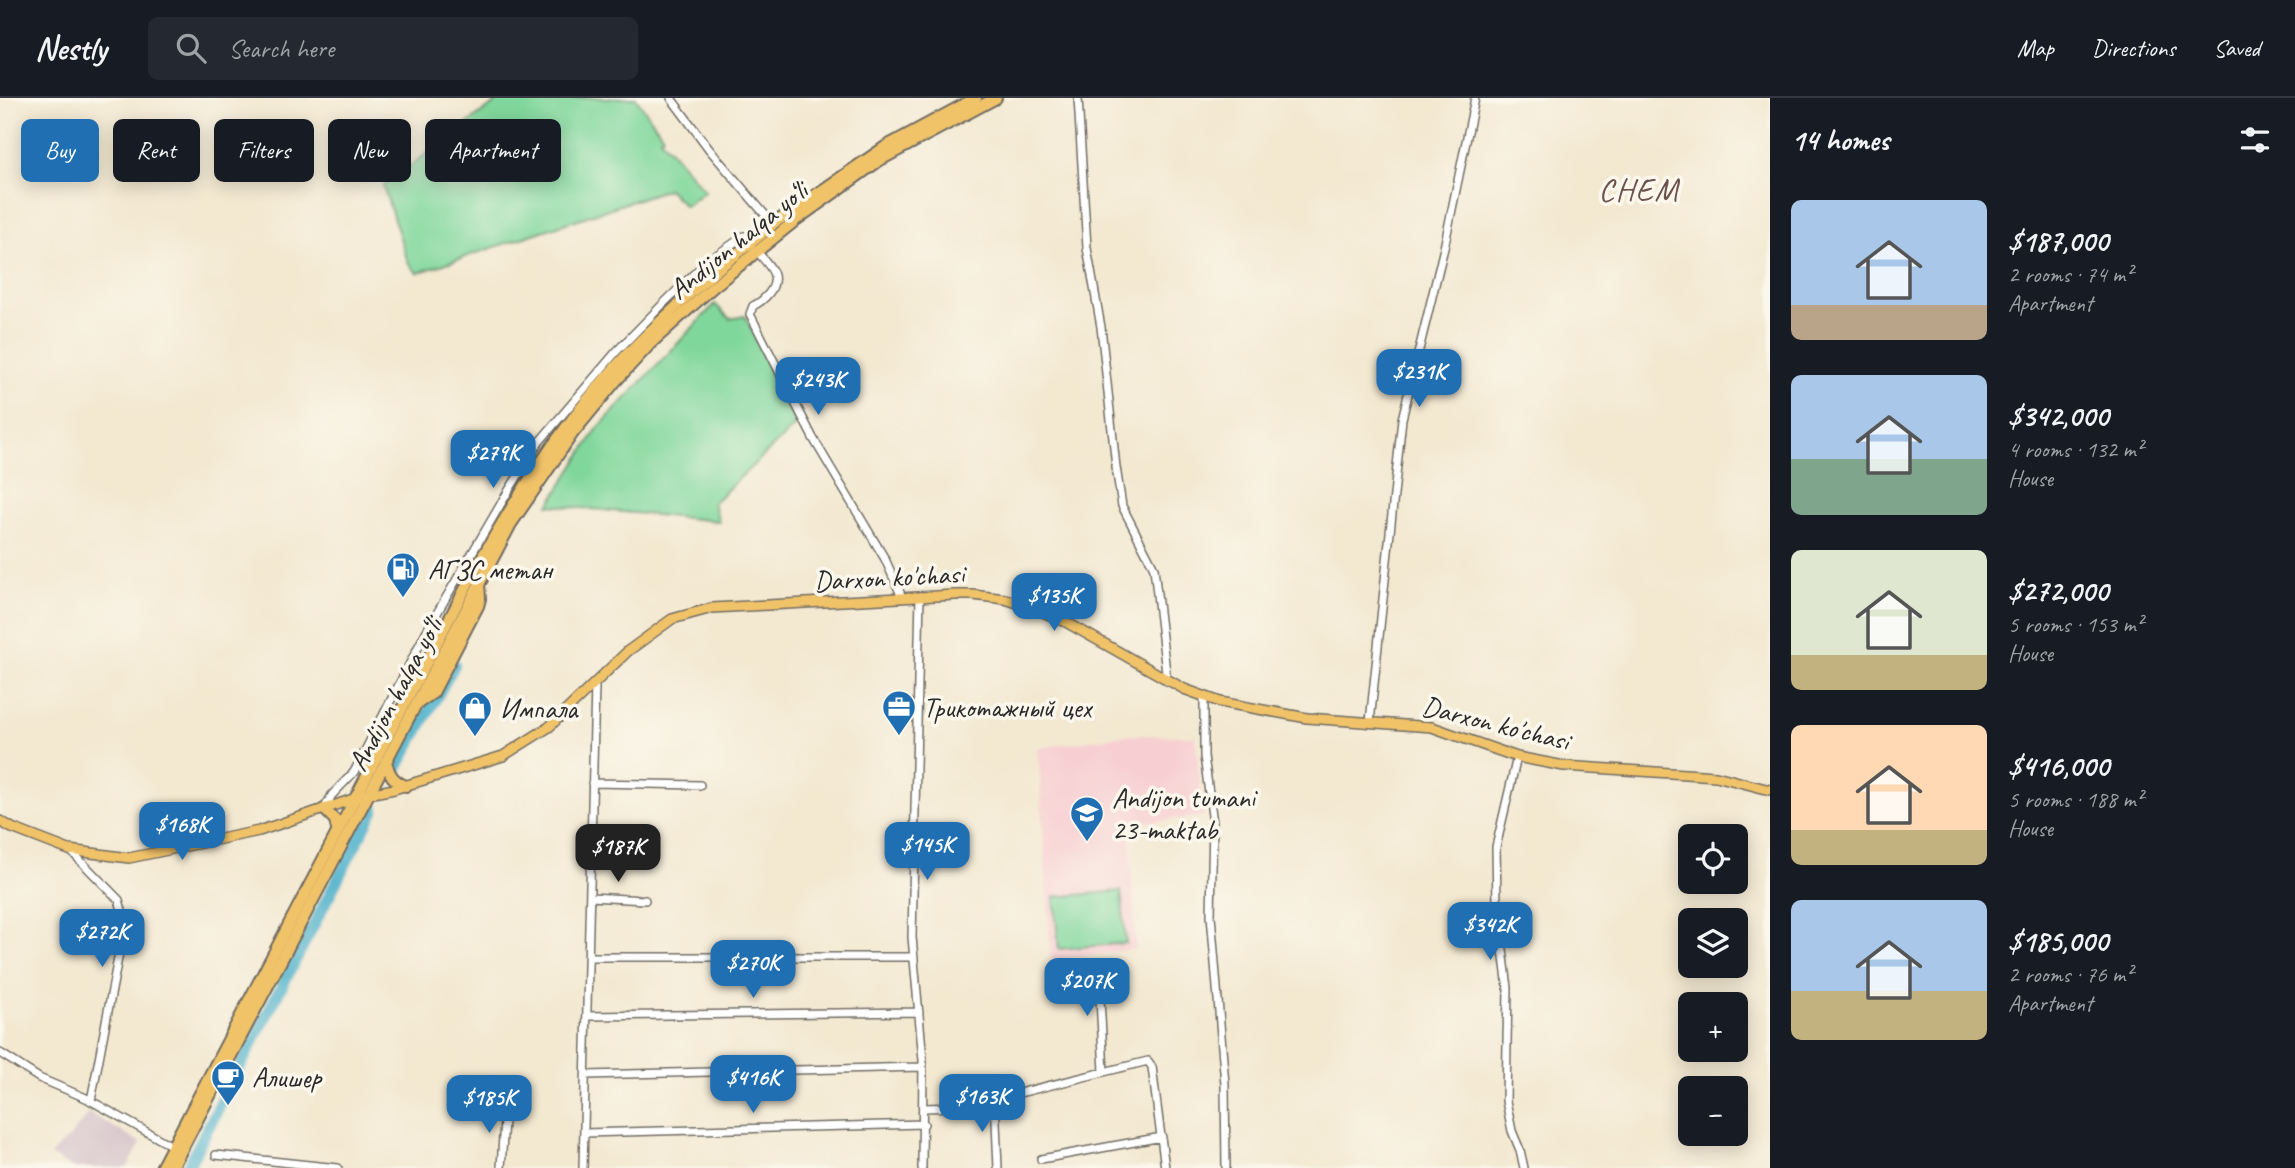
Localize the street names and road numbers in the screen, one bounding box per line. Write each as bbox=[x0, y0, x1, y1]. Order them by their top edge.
street label: Andijon halqa yo‘li bbox=[661, 171, 818, 307]
street label: Darxon ko'chasi bbox=[813, 555, 969, 598]
street label: Andijon halqa yo‘li bbox=[340, 608, 452, 777]
street label: Darxon ko'chasi bbox=[1419, 688, 1577, 759]

